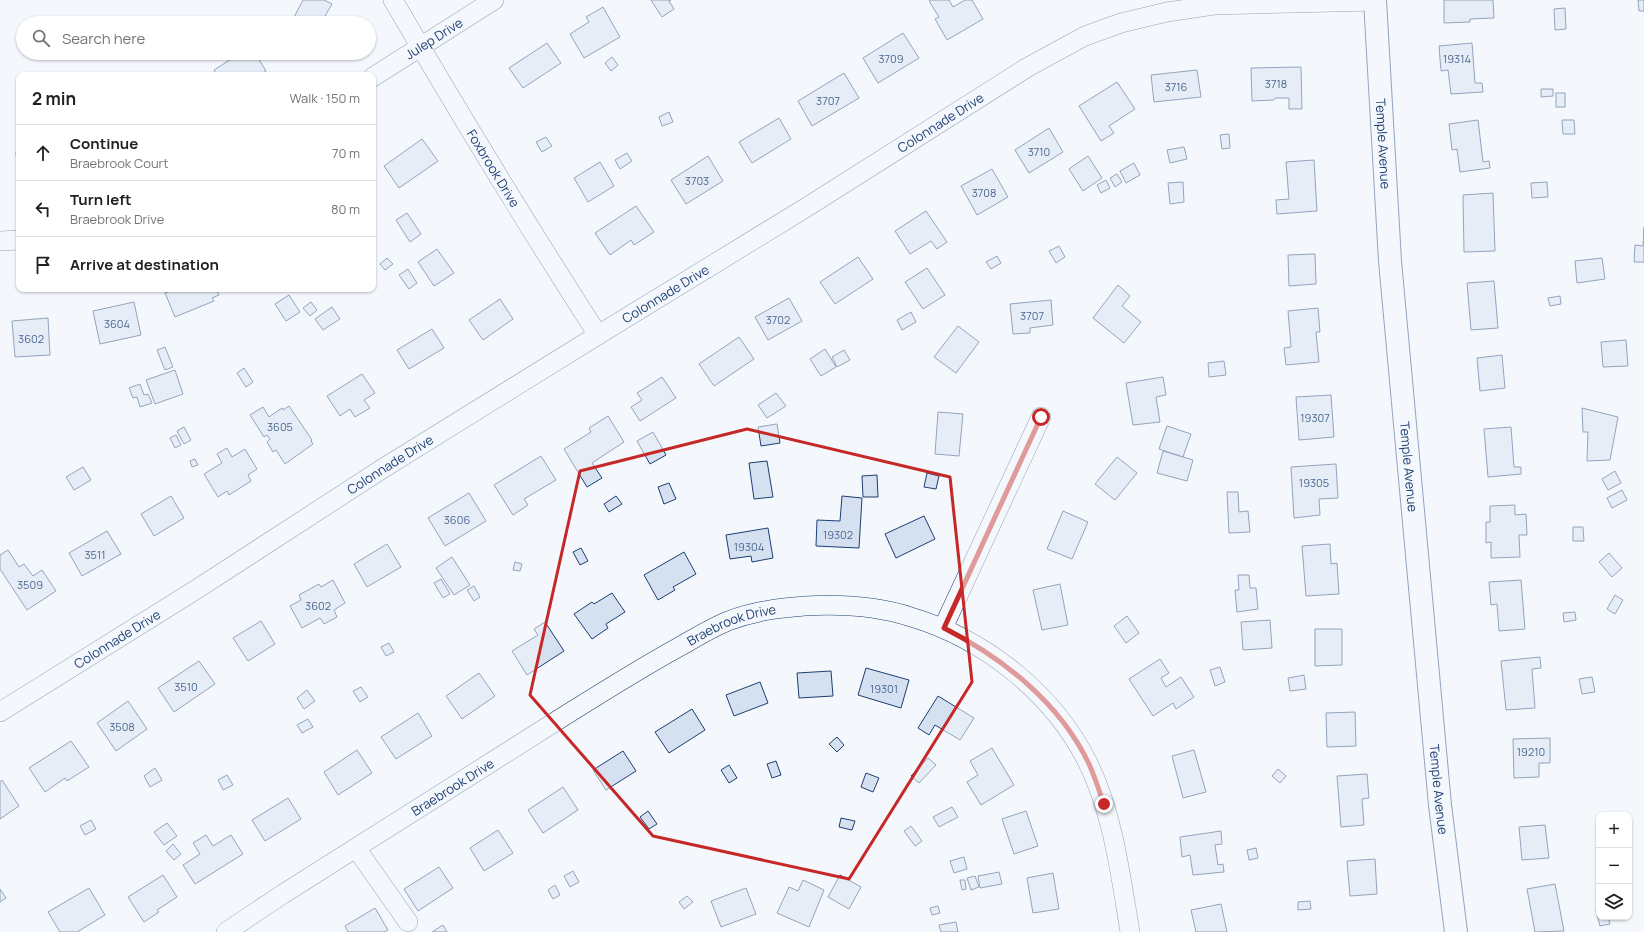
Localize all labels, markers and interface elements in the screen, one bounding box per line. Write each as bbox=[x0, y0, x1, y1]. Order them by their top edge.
street label: Julep Drive bbox=[402, 13, 466, 63]
search box bbox=[16, 16, 376, 60]
icon: search bbox=[30, 27, 52, 49]
text: Search here bbox=[62, 28, 145, 49]
house number: 3709 bbox=[878, 51, 904, 66]
house number: 19314 bbox=[1443, 51, 1471, 66]
house number: 3718 bbox=[1265, 76, 1287, 91]
house number: 3716 bbox=[1165, 79, 1188, 94]
text: 2 min bbox=[32, 87, 76, 110]
street label: Colonnade Drive bbox=[894, 88, 987, 157]
text: Walk · 150 m bbox=[289, 89, 360, 107]
house number: 3707 bbox=[816, 93, 840, 108]
street label: Temple Avenue bbox=[1372, 98, 1395, 190]
street label: Foxbrook Drive bbox=[463, 126, 524, 211]
text: Continue bbox=[70, 133, 138, 154]
icon: ahead bbox=[32, 142, 54, 164]
text: 70 m bbox=[332, 144, 360, 162]
house number: 3710 bbox=[1028, 144, 1050, 159]
text: Braebrook Court bbox=[70, 154, 169, 172]
house number: 3703 bbox=[685, 173, 709, 188]
house number: 3708 bbox=[972, 185, 996, 200]
text: Turn left bbox=[70, 189, 132, 210]
icon: left bbox=[32, 198, 54, 220]
text: 80 m bbox=[331, 200, 360, 218]
text: Braebrook Drive bbox=[70, 210, 164, 228]
icon: arrive bbox=[32, 254, 54, 276]
text: Arrive at destination bbox=[70, 254, 219, 275]
street label: Colonnade Drive bbox=[619, 260, 713, 327]
house number: 3707 bbox=[1020, 308, 1044, 323]
house number: 3702 bbox=[766, 312, 790, 327]
house number: 3604 bbox=[104, 316, 130, 331]
house number: 3602 bbox=[18, 331, 44, 346]
route start bbox=[1032, 408, 1050, 426]
house number: 19307 bbox=[1300, 410, 1330, 425]
house number: 3605 bbox=[267, 419, 293, 434]
street label: Temple Avenue bbox=[1396, 421, 1422, 513]
street label: Colonnade Drive bbox=[343, 430, 437, 498]
house number: 19305 bbox=[1299, 475, 1329, 490]
house number: 3606 bbox=[444, 512, 470, 527]
house number: 19302 bbox=[823, 527, 853, 542]
house number: 19304 bbox=[734, 539, 764, 554]
house number: 3511 bbox=[84, 547, 106, 562]
house number: 3509 bbox=[17, 577, 43, 592]
house number: 3602 bbox=[305, 598, 331, 613]
street label: Braebrook Drive bbox=[684, 600, 778, 650]
street label: Colonnade Drive bbox=[70, 605, 164, 673]
house number: 3510 bbox=[174, 679, 198, 694]
house number: 19301 bbox=[870, 681, 898, 696]
house number: 3508 bbox=[109, 719, 135, 734]
street label: Temple Avenue bbox=[1425, 743, 1453, 836]
house number: 19210 bbox=[1517, 744, 1545, 759]
street label: Braebrook Drive bbox=[408, 754, 498, 820]
route end bbox=[1095, 795, 1113, 813]
map controls bbox=[1596, 812, 1632, 920]
button: + bbox=[1596, 812, 1632, 848]
button: − bbox=[1596, 848, 1632, 884]
button: layers bbox=[1596, 884, 1632, 920]

